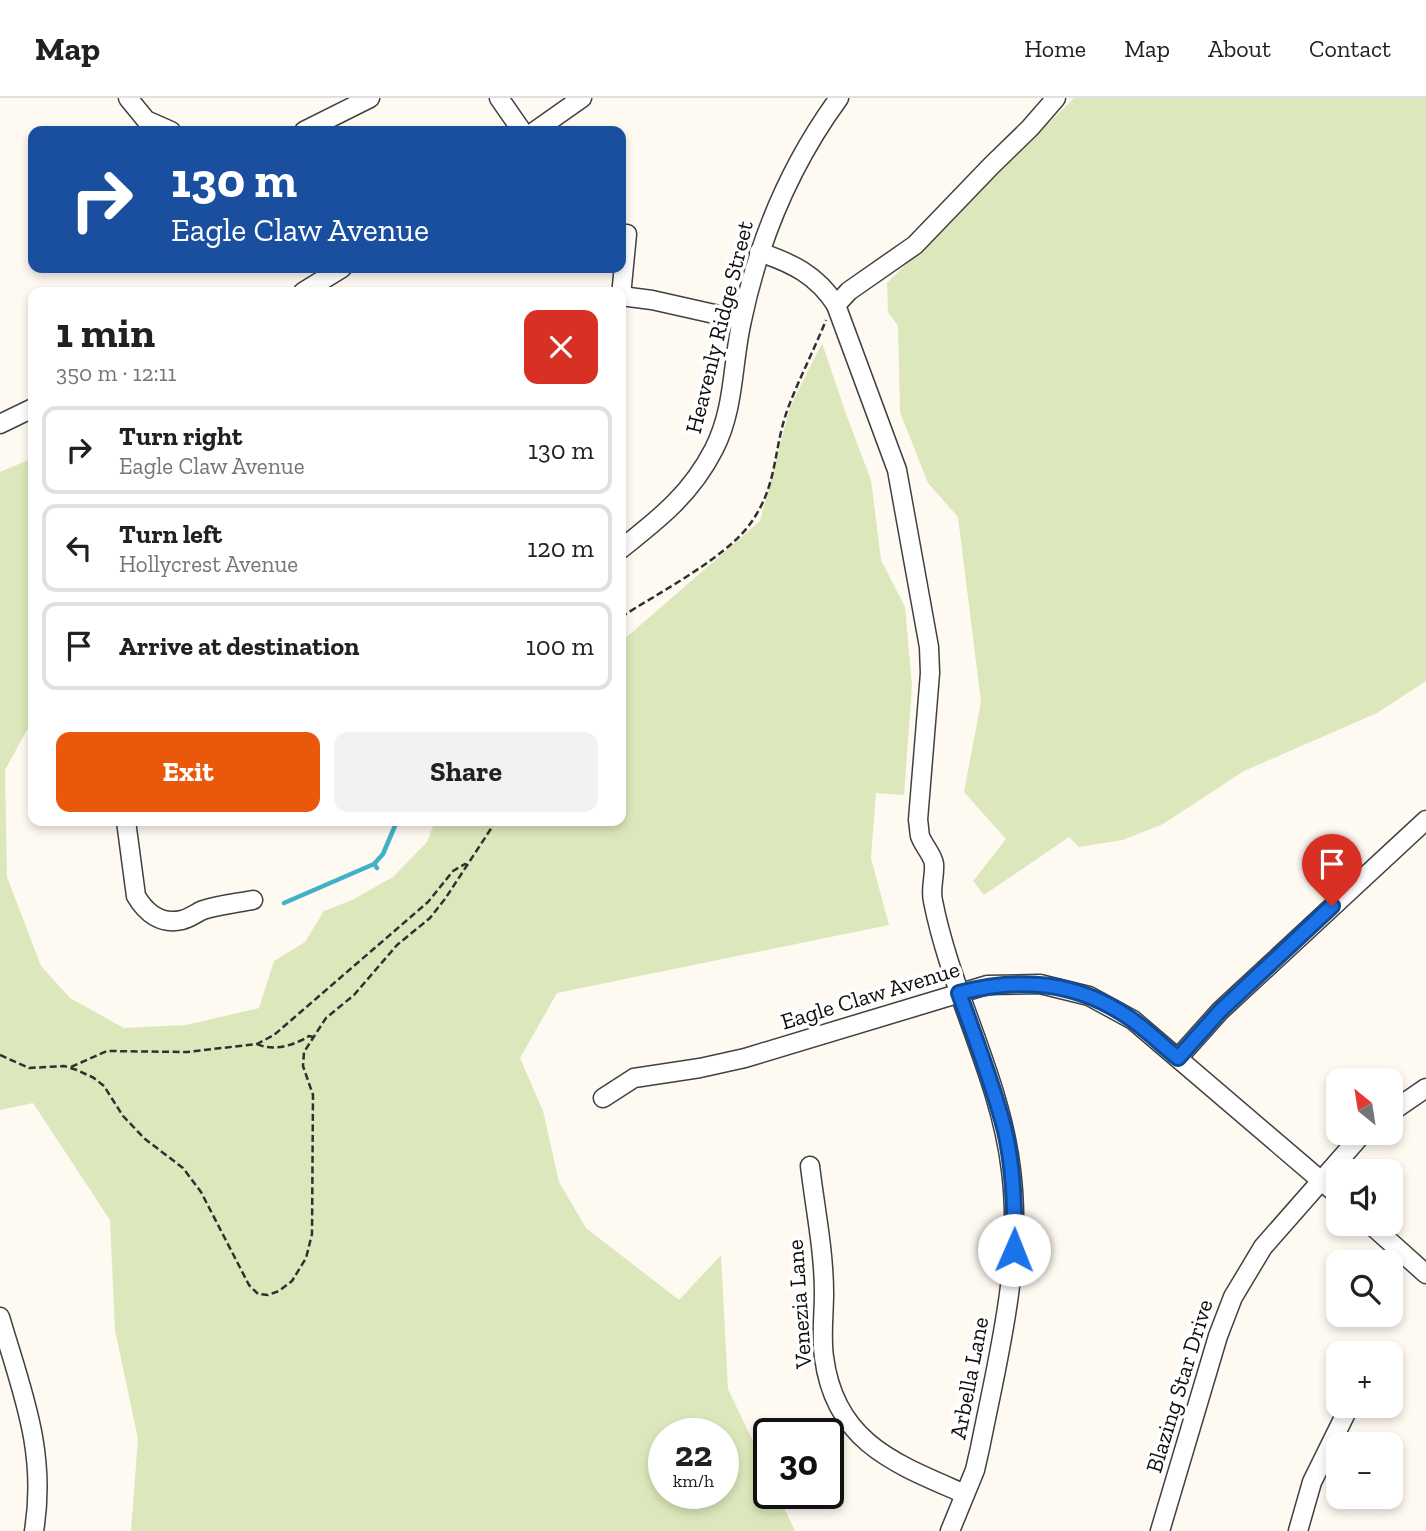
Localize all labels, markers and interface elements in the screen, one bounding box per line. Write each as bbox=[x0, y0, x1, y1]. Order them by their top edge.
text: Map bbox=[35, 29, 100, 68]
text: Home bbox=[1024, 34, 1086, 63]
text: Map bbox=[1124, 34, 1170, 63]
text: About bbox=[1208, 34, 1271, 63]
text: Contact bbox=[1309, 34, 1391, 63]
text: 130 m bbox=[171, 151, 297, 210]
icon: right bbox=[56, 154, 147, 245]
text: Eagle Claw Avenue bbox=[171, 211, 429, 249]
street label: Heavenly Ridge Street bbox=[679, 217, 759, 436]
text: 1 min bbox=[56, 307, 155, 358]
button: close bbox=[524, 310, 598, 384]
text: 350 m · 12:11 bbox=[56, 359, 176, 387]
text: Turn right bbox=[119, 420, 242, 452]
icon: right bbox=[60, 431, 98, 469]
text: 130 m bbox=[528, 434, 594, 466]
text: Eagle Claw Avenue bbox=[119, 452, 305, 480]
text: Turn left bbox=[119, 518, 222, 550]
icon: left bbox=[60, 529, 98, 567]
text: 120 m bbox=[527, 532, 594, 564]
text: Hollycrest Avenue bbox=[119, 550, 298, 578]
icon: arrive bbox=[60, 627, 98, 665]
text: Arrive at destination bbox=[119, 630, 359, 662]
text: 100 m bbox=[526, 630, 594, 662]
button: Exit bbox=[56, 732, 320, 812]
button: Share bbox=[334, 732, 598, 812]
pin bbox=[1302, 834, 1362, 906]
icon: arrive bbox=[1313, 845, 1351, 883]
street label: Eagle Claw Avenue bbox=[777, 954, 963, 1036]
north arrow bbox=[1326, 1068, 1404, 1144]
map controls bbox=[1326, 1068, 1403, 1509]
button: sound bbox=[1326, 1159, 1403, 1236]
position arrow bbox=[977, 1213, 1051, 1287]
street label: Venezia Lane bbox=[781, 1239, 818, 1370]
button: search bbox=[1326, 1250, 1403, 1327]
street label: Blazing Star Drive bbox=[1139, 1296, 1219, 1476]
street label: Arbella Lane bbox=[943, 1315, 995, 1441]
button: + bbox=[1326, 1341, 1403, 1418]
speed limit sign: 30 bbox=[753, 1418, 844, 1509]
button: − bbox=[1326, 1432, 1403, 1509]
text: 22 bbox=[675, 1433, 712, 1475]
text: km/h bbox=[673, 1470, 714, 1492]

